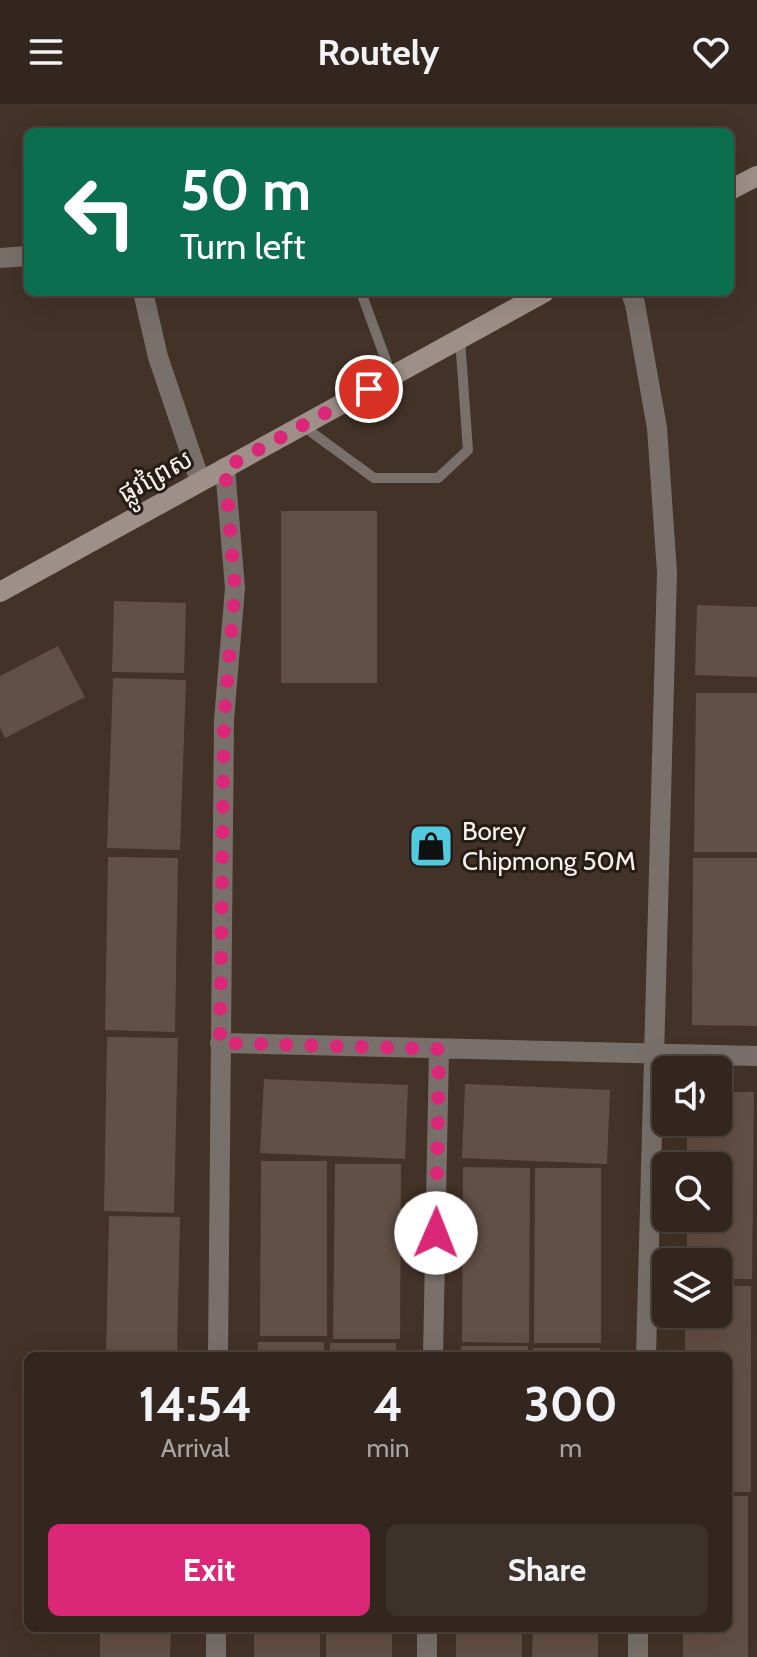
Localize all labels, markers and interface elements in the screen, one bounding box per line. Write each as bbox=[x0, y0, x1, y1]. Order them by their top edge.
icon: menu bbox=[24, 30, 68, 74]
text: Routely bbox=[318, 30, 439, 74]
icon: heart bbox=[689, 30, 733, 74]
text: 50 m bbox=[180, 156, 311, 224]
icon: left bbox=[48, 160, 152, 264]
text: Turn left bbox=[180, 224, 305, 268]
pin bbox=[335, 355, 403, 423]
icon: arrive bbox=[347, 367, 391, 411]
street label: ផ្លូវព្រៃស bbox=[112, 442, 202, 516]
place label: Borey Chipmong 50M bbox=[462, 815, 636, 877]
shop icon: Borey Chipmong 50M bbox=[407, 822, 455, 870]
map controls bbox=[652, 1056, 732, 1328]
button: sound bbox=[652, 1056, 732, 1136]
button: search bbox=[652, 1152, 732, 1232]
position arrow bbox=[394, 1191, 478, 1275]
button: layers bbox=[652, 1248, 732, 1328]
text: 14:54 bbox=[138, 1375, 252, 1433]
text: 4 bbox=[373, 1375, 403, 1433]
text: 300 bbox=[524, 1375, 618, 1433]
text: Arrival bbox=[161, 1432, 230, 1464]
text: min bbox=[367, 1432, 409, 1464]
text: m bbox=[559, 1432, 582, 1464]
button: Exit bbox=[48, 1524, 370, 1616]
button: Share bbox=[386, 1524, 708, 1616]

